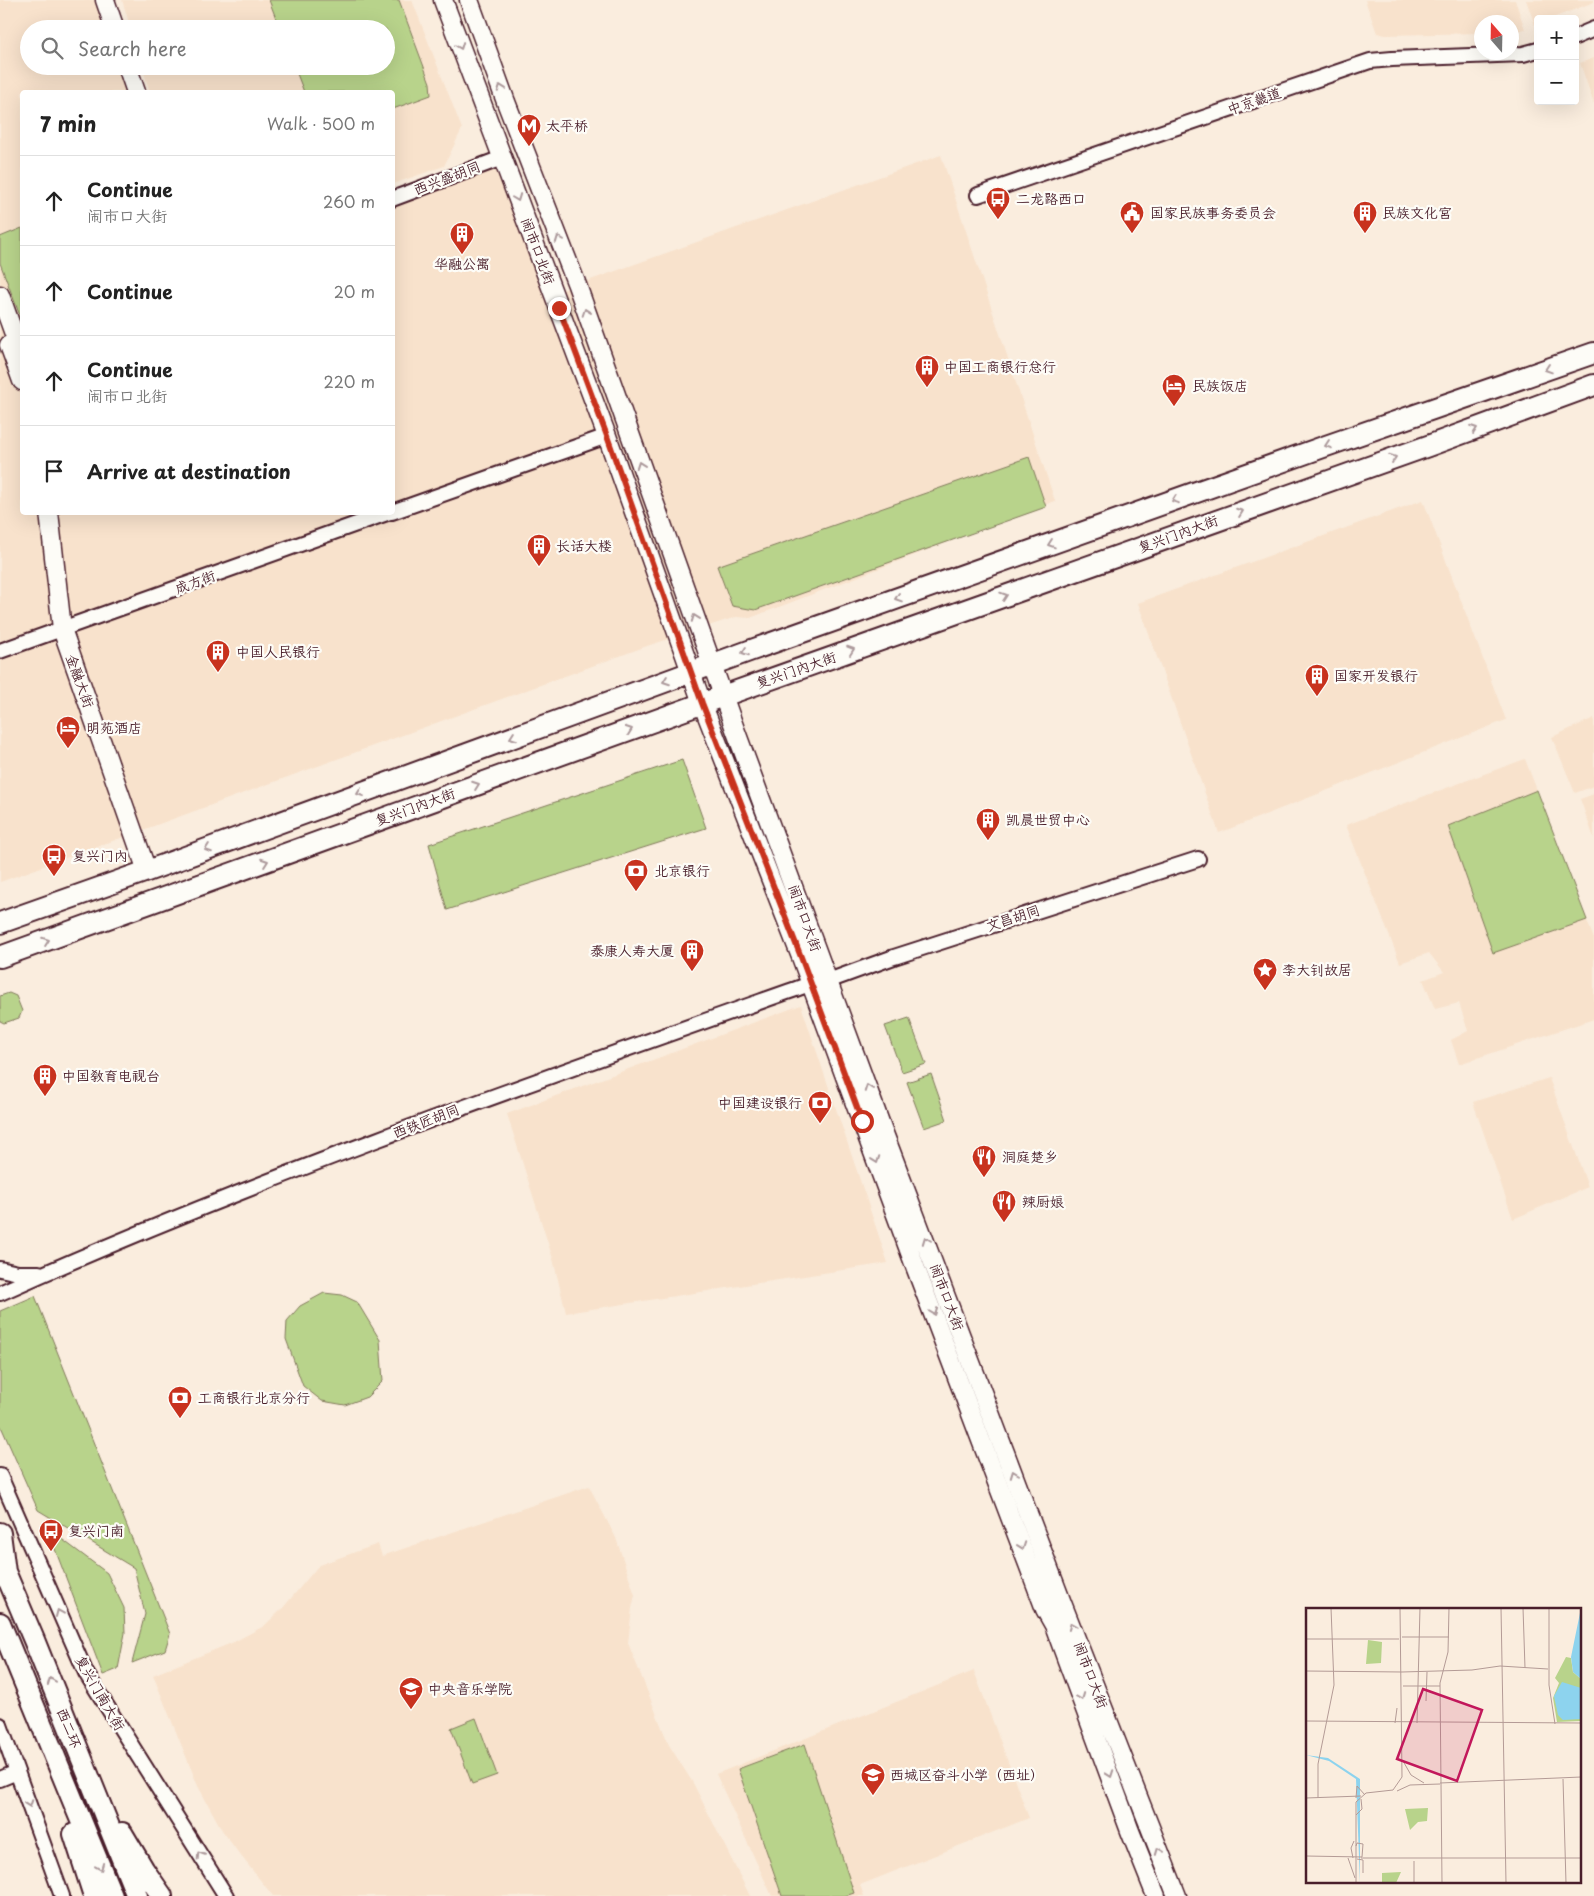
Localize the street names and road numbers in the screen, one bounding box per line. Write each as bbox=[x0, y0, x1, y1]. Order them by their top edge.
street label: 中京畿道 bbox=[1224, 81, 1284, 120]
street label: 西兴盛胡同 bbox=[410, 155, 483, 200]
street label: 闹市口北街 bbox=[516, 214, 561, 287]
street label: 复兴门内大街 bbox=[1135, 509, 1221, 558]
street label: 成方街 bbox=[172, 564, 218, 599]
street label: 复兴门内大街 bbox=[753, 646, 839, 693]
street label: 金融大街 bbox=[61, 651, 100, 711]
street label: 复兴门内大街 bbox=[372, 782, 458, 831]
street label: 闹市口大街 bbox=[784, 881, 827, 954]
street label: 文昌胡同 bbox=[983, 899, 1043, 936]
street label: 西铁匠胡同 bbox=[389, 1098, 462, 1143]
street label: 闹市口大街 bbox=[925, 1260, 970, 1333]
street label: 闹市口大街 bbox=[1069, 1638, 1114, 1711]
street label: 复兴门南大街 bbox=[70, 1651, 131, 1734]
street label: 西二环 bbox=[52, 1704, 87, 1751]

